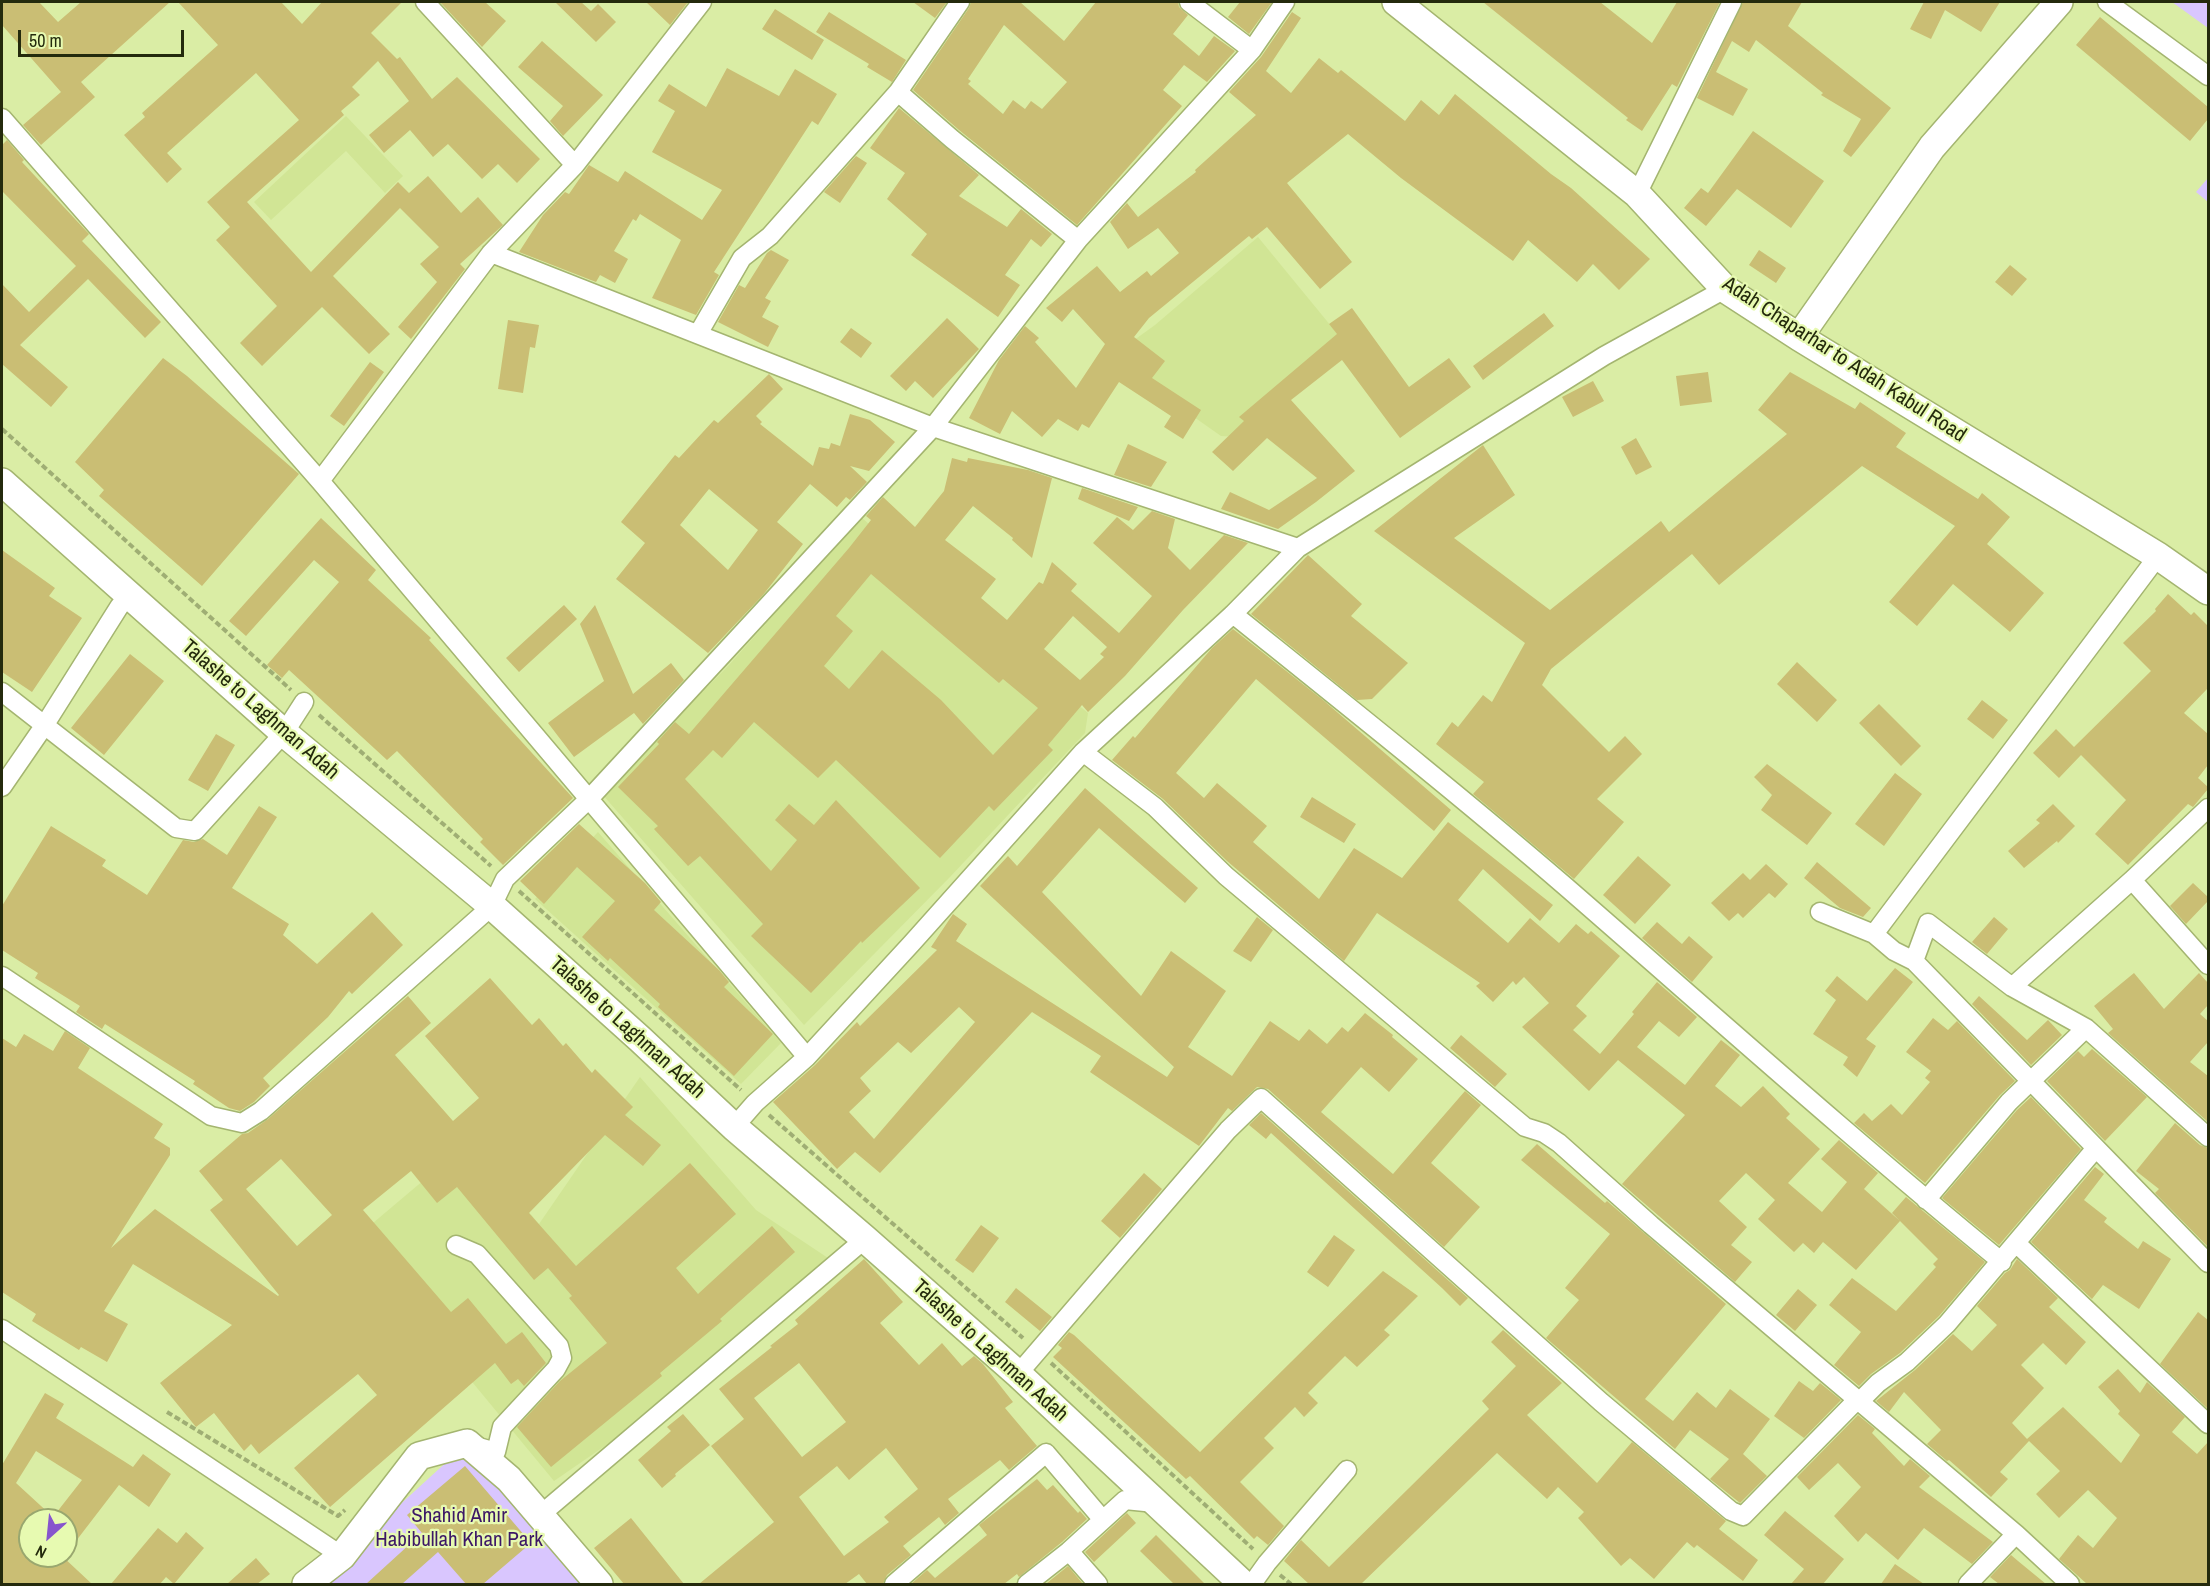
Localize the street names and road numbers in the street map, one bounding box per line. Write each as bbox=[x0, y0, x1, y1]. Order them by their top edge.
street label: Adah Chaparhar to Adah Kabul Road bbox=[1718, 272, 1970, 448]
street label: Talashe to Laghman Adah bbox=[176, 635, 344, 785]
street label: Talashe to Laghman Adah bbox=[544, 952, 710, 1104]
street label: Talashe to Laghman Adah bbox=[907, 1275, 1073, 1427]

